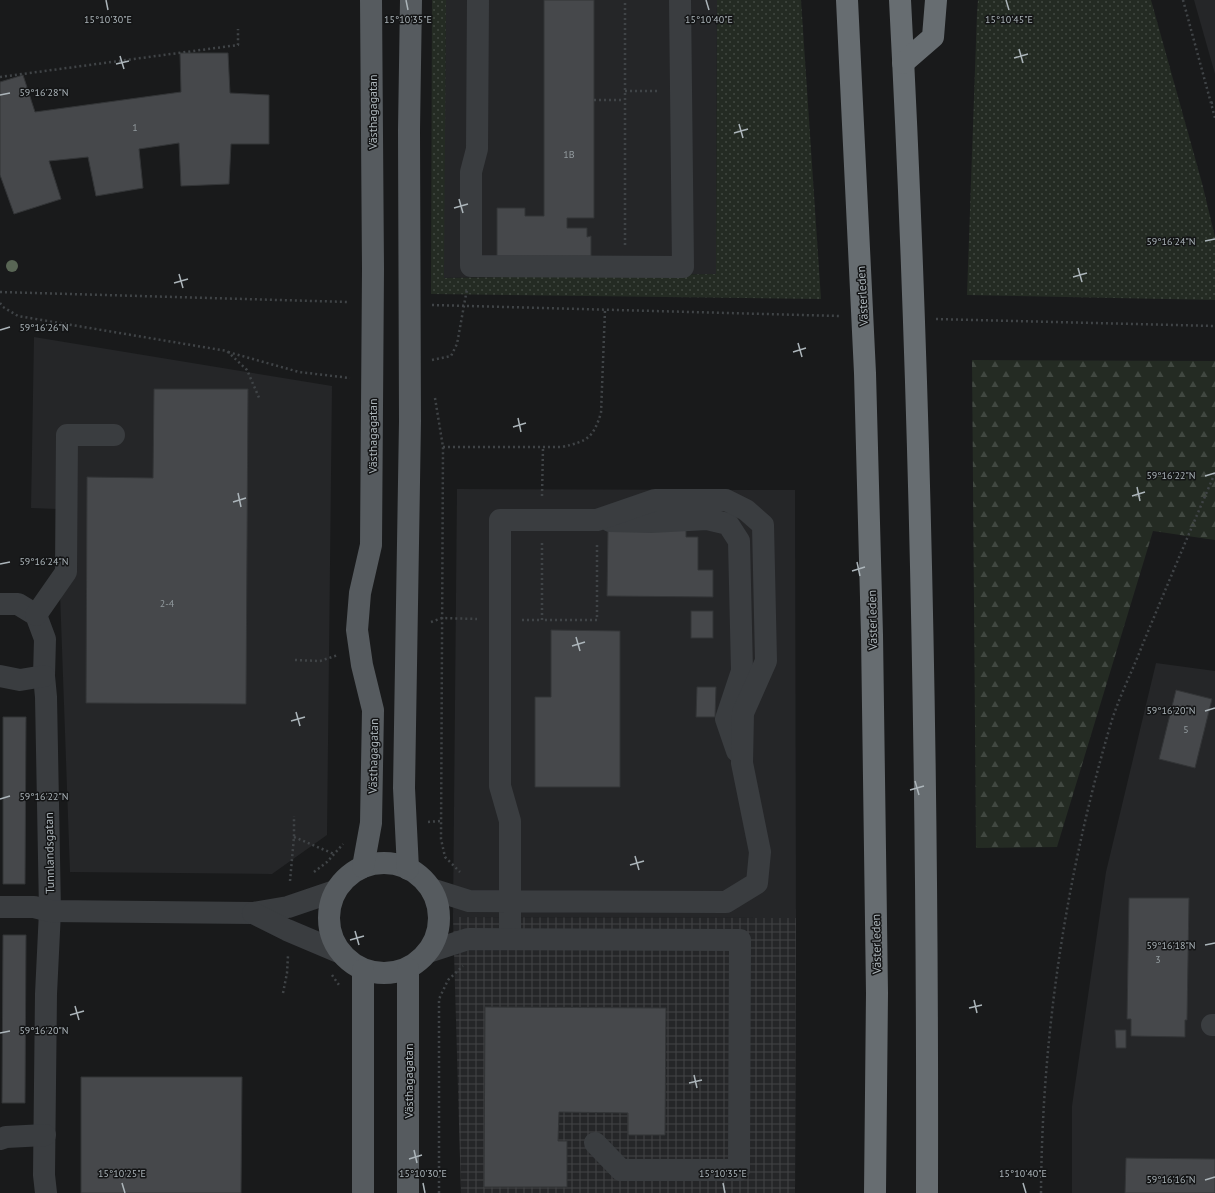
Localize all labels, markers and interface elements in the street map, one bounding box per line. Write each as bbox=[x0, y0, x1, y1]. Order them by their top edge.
text: 15°10'30"E bbox=[84, 13, 132, 26]
text: 15°10'35"E bbox=[384, 13, 432, 26]
text: 15°10'40"E bbox=[685, 13, 733, 26]
text: 15°10'45"E bbox=[985, 13, 1033, 26]
street label: Västhagagatan bbox=[365, 74, 380, 151]
text: 59°16'28"N bbox=[19, 86, 69, 99]
house number: 1 bbox=[132, 121, 138, 134]
house number: 1B bbox=[563, 148, 575, 161]
text: 59°16'24"N bbox=[1146, 235, 1196, 248]
street label: Västerleden bbox=[853, 266, 871, 327]
text: 59°16'26"N bbox=[19, 321, 69, 334]
street label: Västhagagatan bbox=[365, 398, 380, 475]
text: 59°16'22"N bbox=[1146, 469, 1196, 482]
text: 59°16'24"N bbox=[19, 555, 69, 568]
street label: Västerleden bbox=[864, 590, 880, 651]
house number: 2-4 bbox=[160, 597, 175, 610]
text: 59°16'20"N bbox=[1146, 704, 1196, 717]
street label: Västhagagatan bbox=[365, 718, 381, 795]
house number: 5 bbox=[1183, 723, 1189, 736]
text: 59°16'22"N bbox=[19, 790, 69, 803]
street label: Tunnlandsgatan bbox=[41, 812, 57, 894]
street label: Västerleden bbox=[868, 914, 884, 975]
text: 59°16'18"N bbox=[1146, 939, 1196, 952]
house number: 3 bbox=[1155, 953, 1161, 966]
text: 59°16'20"N bbox=[19, 1024, 69, 1037]
street label: Västhagagatan bbox=[401, 1043, 416, 1120]
text: 15°10'25"E bbox=[98, 1167, 146, 1180]
text: 15°10'30"E bbox=[399, 1167, 447, 1180]
text: 15°10'35"E bbox=[699, 1167, 747, 1180]
text: 15°10'40"E bbox=[999, 1167, 1047, 1180]
text: 59°16'16"N bbox=[1146, 1173, 1196, 1186]

